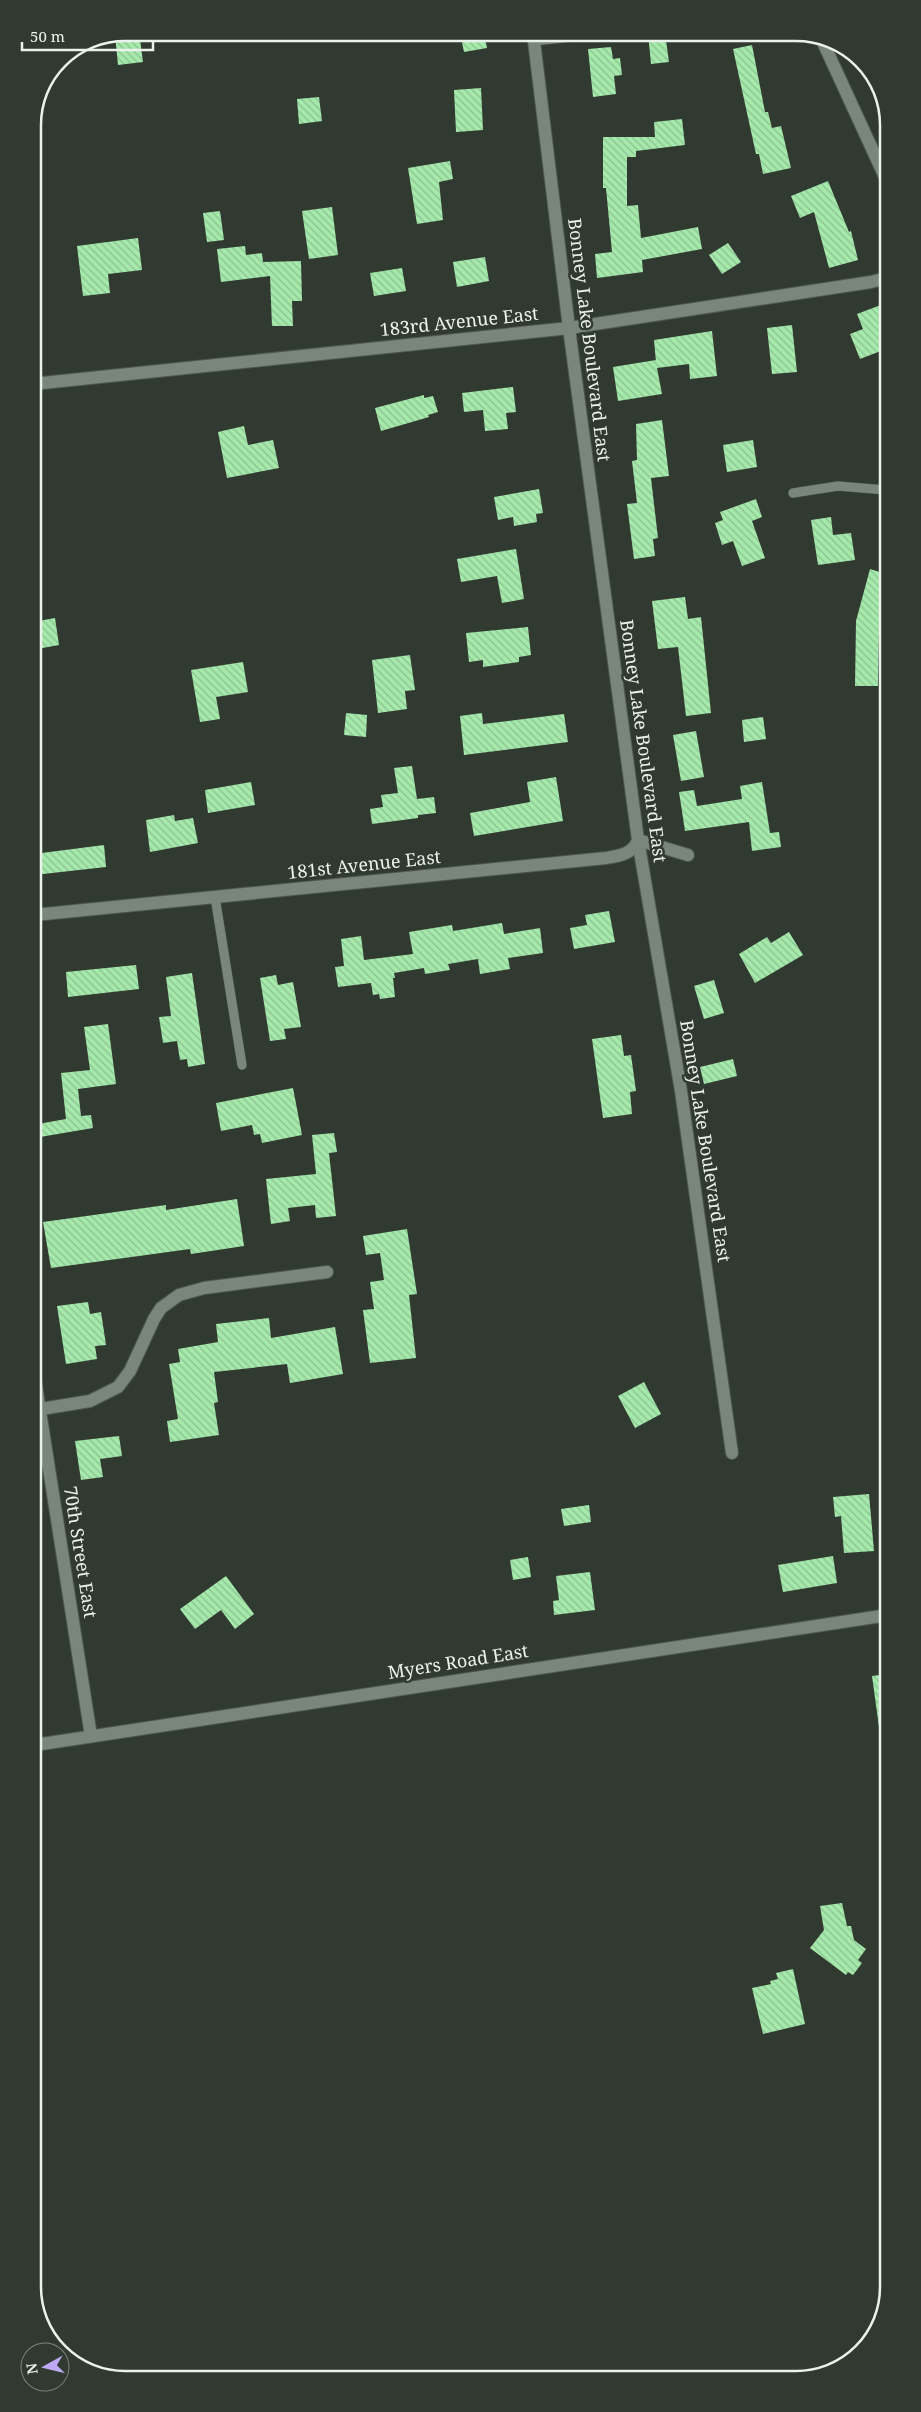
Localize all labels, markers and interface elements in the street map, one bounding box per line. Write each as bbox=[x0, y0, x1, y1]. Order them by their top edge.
scale bar bbox=[22, 20, 154, 52]
text: 50 m bbox=[30, 26, 65, 46]
street label: Bonney Lake Boulevard East bbox=[563, 217, 617, 463]
street label: 183rd Avenue East bbox=[378, 301, 539, 341]
street label: Bonney Lake Boulevard East bbox=[615, 618, 673, 864]
street label: 181st Avenue East bbox=[286, 844, 442, 884]
street label: Bonney Lake Boulevard East bbox=[675, 1018, 737, 1264]
street label: 70th Street East bbox=[59, 1484, 103, 1620]
street label: Myers Road East bbox=[386, 1638, 530, 1684]
north arrow bbox=[20, 2342, 70, 2392]
text: N bbox=[21, 2362, 42, 2376]

